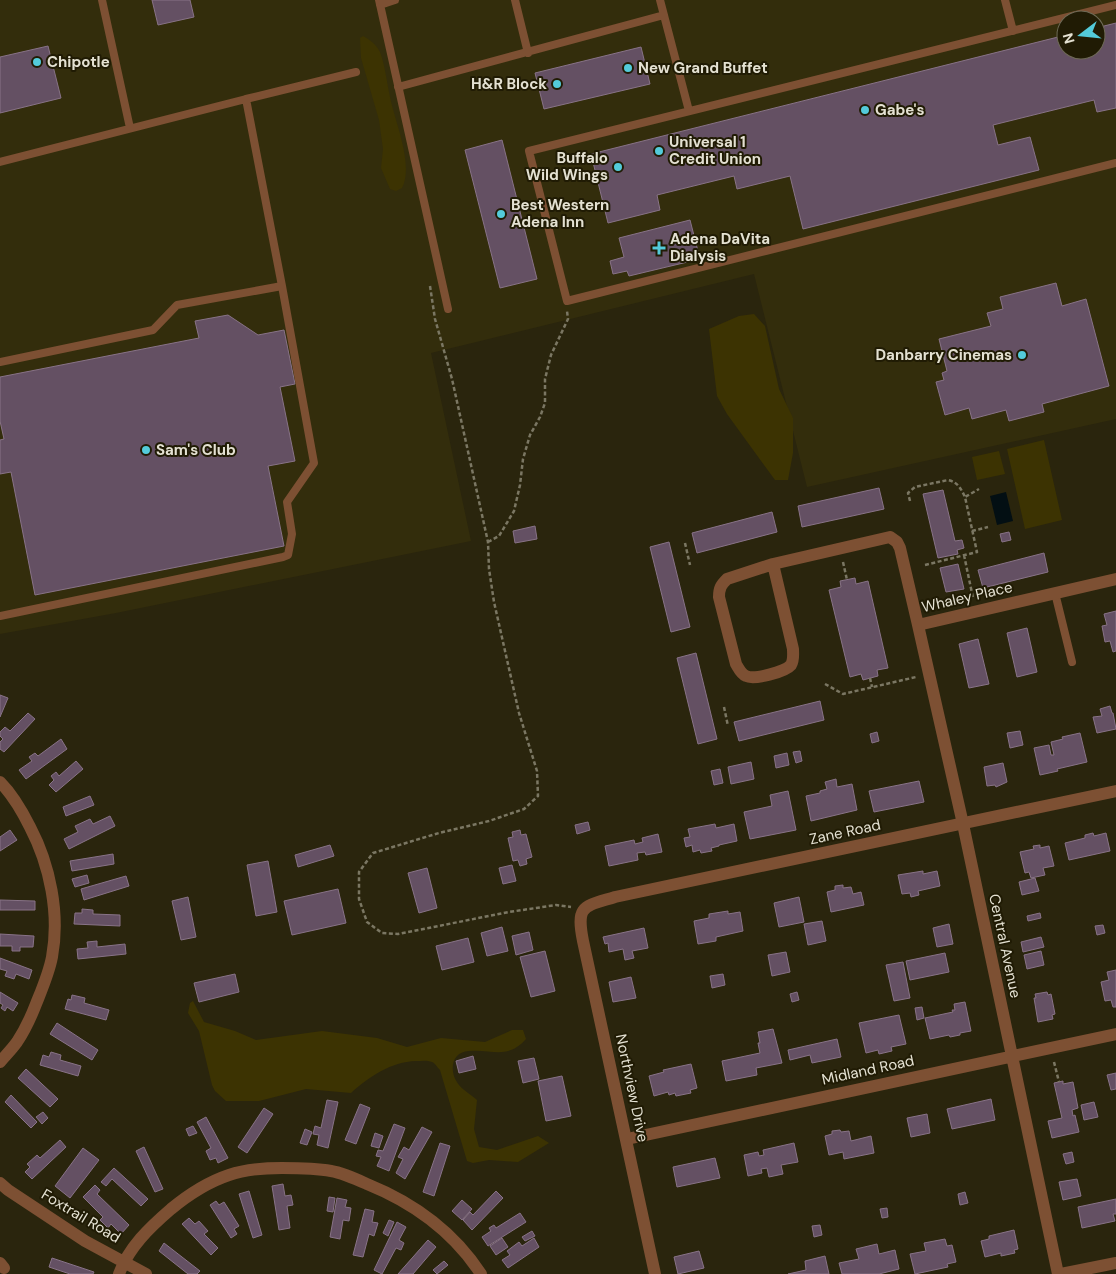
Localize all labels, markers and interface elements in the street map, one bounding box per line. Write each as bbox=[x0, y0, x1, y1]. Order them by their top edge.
north arrow bbox=[1056, 10, 1106, 60]
text: N bbox=[1058, 31, 1079, 46]
place label: Chipotle bbox=[47, 52, 110, 72]
marker: Chipotle bbox=[31, 56, 43, 68]
place label: New Grand Buffet bbox=[638, 58, 768, 78]
marker: New Grand Buffet bbox=[622, 62, 634, 74]
place label: H&R Block bbox=[471, 74, 547, 94]
marker: H&R Block bbox=[551, 78, 563, 90]
place label: Gabe's bbox=[875, 100, 924, 120]
marker: Gabe's bbox=[859, 104, 871, 116]
place label: Universal 1 Credit Union bbox=[669, 132, 761, 169]
marker: Universal 1 Credit Union bbox=[653, 145, 665, 157]
place label: Buffalo Wild Wings bbox=[526, 148, 608, 185]
marker: Buffalo Wild Wings bbox=[612, 161, 624, 173]
place label: Best Western Adena Inn bbox=[511, 195, 609, 232]
marker: Best Western Adena Inn bbox=[495, 208, 507, 220]
place label: Adena DaVita Dialysis bbox=[670, 229, 770, 266]
marker: Adena DaVita Dialysis bbox=[652, 241, 666, 255]
place label: Danbarry Cinemas bbox=[876, 345, 1012, 365]
marker: Danbarry Cinemas bbox=[1016, 349, 1028, 361]
place label: Sam's Club bbox=[156, 440, 236, 460]
marker: Sam's Club bbox=[140, 444, 152, 456]
street label: Whaley Place bbox=[920, 577, 1014, 617]
street label: Zane Road bbox=[808, 815, 882, 849]
street label: Central Avenue bbox=[984, 892, 1026, 1000]
street label: Northview Drive bbox=[611, 1032, 653, 1144]
street label: Midland Road bbox=[820, 1050, 916, 1090]
street label: Foxtrail Road bbox=[38, 1184, 124, 1248]

